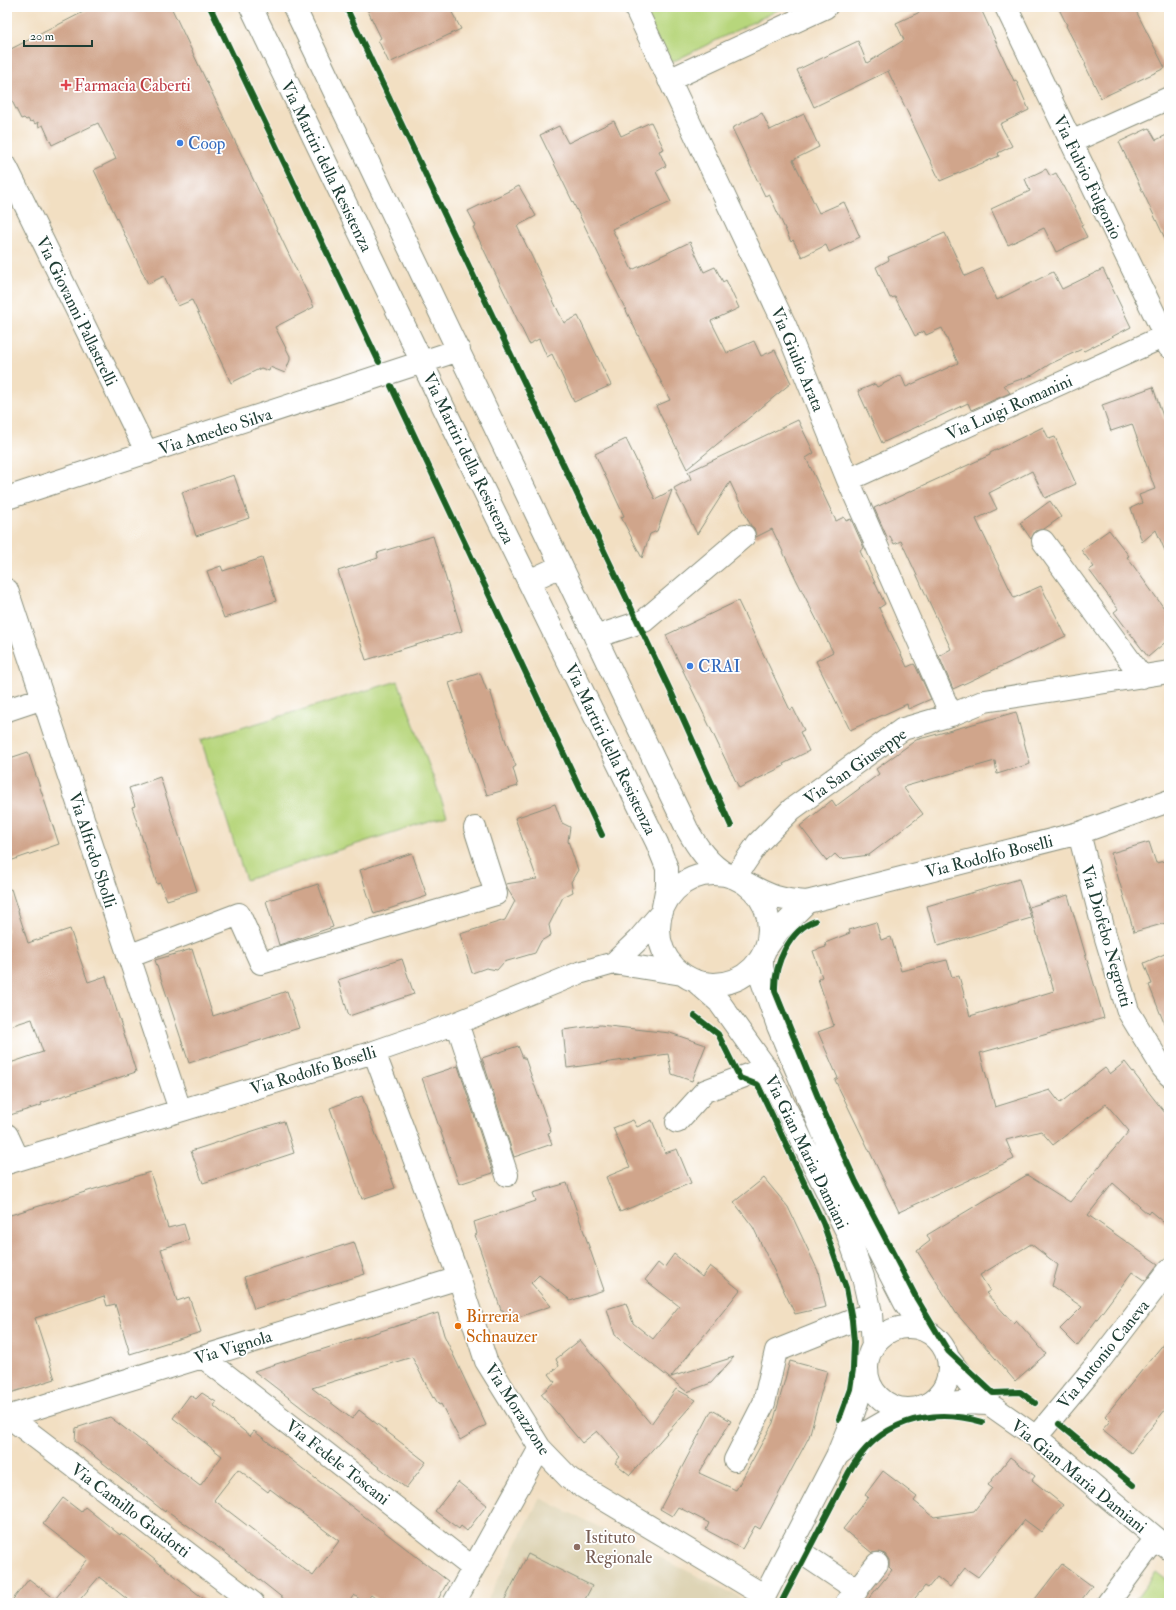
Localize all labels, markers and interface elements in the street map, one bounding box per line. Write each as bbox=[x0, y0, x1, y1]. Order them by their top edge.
scale bar bbox=[24, 22, 92, 48]
text: 20 m bbox=[30, 29, 55, 44]
place label: Farmacia Caberti bbox=[74, 75, 191, 96]
street label: Via Martiri della Resistenza bbox=[276, 77, 378, 256]
marker: Farmacia Caberti bbox=[61, 80, 71, 90]
street label: Via Fulvio Fulgonio bbox=[1048, 112, 1127, 243]
place label: Coop bbox=[188, 133, 226, 155]
marker: Coop bbox=[175, 138, 185, 148]
street label: Via Giovanni Pallastrelli bbox=[31, 233, 122, 390]
street label: Via Giulio Arata bbox=[766, 304, 829, 416]
street label: Via Martiri della Resistenza bbox=[418, 369, 520, 548]
street label: Via Luigi Romanini bbox=[943, 370, 1076, 445]
street label: Via Amedeo Silva bbox=[156, 403, 275, 460]
place label: CRAI bbox=[698, 656, 740, 677]
street label: Via Martiri della Resistenza bbox=[560, 660, 662, 839]
marker: CRAI bbox=[685, 661, 695, 671]
street label: Via San Giuseppe bbox=[800, 723, 911, 810]
street label: Via Alfredo Sbolli bbox=[64, 790, 121, 911]
street label: Via Rodolfo Boselli bbox=[923, 830, 1056, 882]
street label: Via Diofebo Negrotti bbox=[1076, 863, 1137, 1010]
street label: Via Rodolfo Boselli bbox=[248, 1041, 379, 1100]
street label: Via Gian Maria Damiani bbox=[760, 1072, 853, 1233]
street label: Via Antonio Caneva bbox=[1053, 1295, 1155, 1413]
place label: Birreria Schnauzer bbox=[466, 1306, 538, 1347]
marker: Birreria Schnauzer bbox=[453, 1321, 463, 1331]
street label: Via Vignola bbox=[192, 1325, 275, 1369]
street label: Via Morazzone bbox=[480, 1359, 555, 1459]
street label: Via Fedele Toscani bbox=[281, 1415, 394, 1510]
street label: Via Gian Maria Damiani bbox=[1006, 1415, 1151, 1538]
street label: Via Camillo Guidotti bbox=[67, 1459, 195, 1562]
place label: Istituto Regionale bbox=[585, 1527, 652, 1568]
marker: Istituto Regionale bbox=[572, 1542, 582, 1552]

